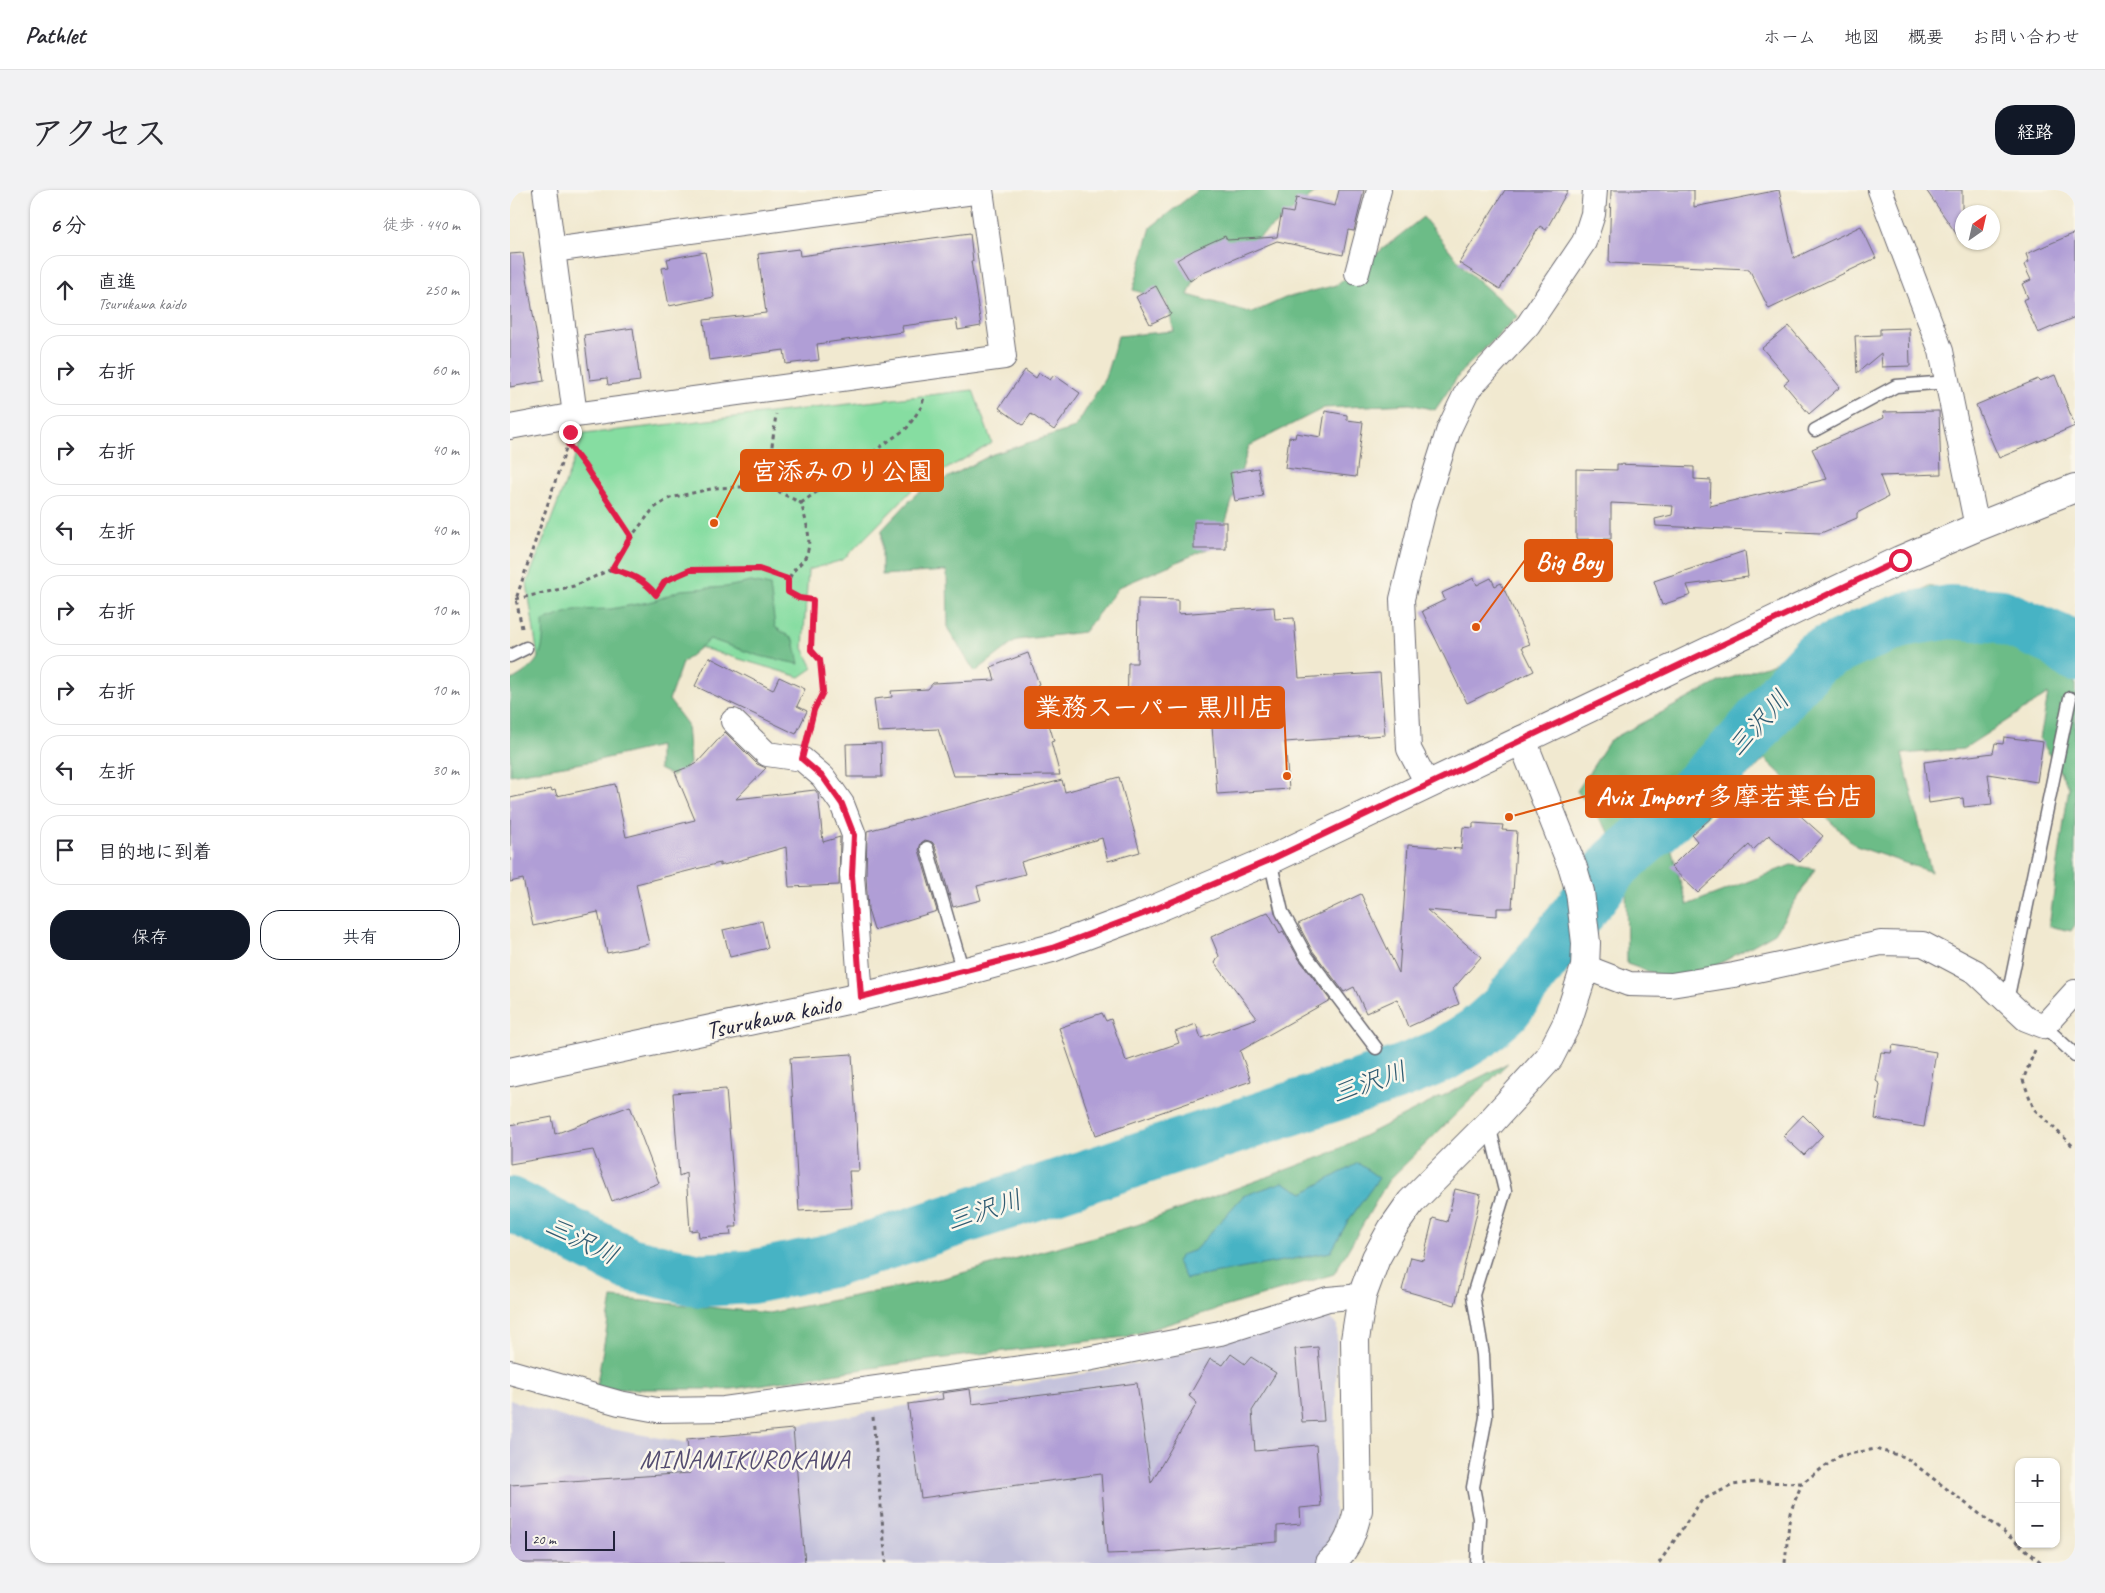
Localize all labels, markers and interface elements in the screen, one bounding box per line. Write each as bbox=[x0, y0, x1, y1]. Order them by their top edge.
text: Pathlet bbox=[25, 20, 85, 50]
text: ホーム bbox=[1763, 26, 1816, 48]
text: 地図 bbox=[1844, 26, 1880, 48]
text: 概要 bbox=[1908, 26, 1944, 48]
text: お問い合わせ bbox=[1972, 26, 2080, 48]
button: 経路 bbox=[1995, 105, 2075, 155]
text: アクセス bbox=[30, 111, 168, 156]
north arrow bbox=[1955, 205, 2000, 250]
text: 6 分 bbox=[50, 212, 86, 238]
text: 徒歩 · 440 m bbox=[383, 215, 460, 235]
text: 直進 bbox=[98, 270, 136, 294]
icon: ahead bbox=[51, 276, 79, 304]
text: 250 m bbox=[425, 280, 459, 300]
text: Tsurukawa kaido bbox=[98, 294, 186, 314]
icon: right bbox=[51, 356, 79, 384]
text: 右折 bbox=[98, 360, 136, 384]
text: 60 m bbox=[432, 360, 459, 380]
route end bbox=[559, 421, 582, 444]
icon: right bbox=[51, 436, 79, 464]
text: 右折 bbox=[98, 440, 136, 464]
text: 40 m bbox=[432, 440, 459, 460]
callout: 宮添みのり公園 bbox=[741, 450, 943, 491]
text: 宮添みのり公園 bbox=[751, 455, 933, 488]
icon: left bbox=[51, 516, 79, 544]
text: 左折 bbox=[98, 520, 136, 544]
text: 40 m bbox=[432, 520, 459, 540]
callout: Big Boy bbox=[1525, 540, 1612, 581]
text: Big Boy bbox=[1536, 545, 1604, 578]
route start bbox=[1889, 549, 1912, 572]
icon: right bbox=[51, 596, 79, 624]
text: 右折 bbox=[98, 600, 136, 624]
text: 10 m bbox=[432, 600, 459, 620]
icon: right bbox=[51, 676, 79, 704]
text: 右折 bbox=[98, 680, 136, 704]
text: 10 m bbox=[432, 680, 459, 700]
water label: 三沢川 bbox=[1720, 683, 1797, 763]
callout: 業務スーパー 黒川店 bbox=[1025, 687, 1284, 728]
text: 業務スーパー 黒川店 bbox=[1035, 691, 1275, 724]
icon: left bbox=[51, 756, 79, 784]
text: 左折 bbox=[98, 760, 136, 784]
text: 30 m bbox=[432, 760, 459, 780]
callout: Avix Import 多摩若葉台店 bbox=[1586, 776, 1874, 817]
text: Avix Import 多摩若葉台店 bbox=[1596, 780, 1864, 813]
icon: arrive bbox=[51, 836, 79, 864]
text: 目的地に到着 bbox=[98, 840, 212, 864]
button: 保存 bbox=[50, 910, 250, 960]
button: 共有 bbox=[260, 910, 460, 960]
street label: Tsurukawa kaido bbox=[703, 987, 845, 1047]
water label: 三沢川 bbox=[1327, 1054, 1411, 1111]
water label: 三沢川 bbox=[942, 1183, 1026, 1238]
water label: 三沢川 bbox=[539, 1209, 624, 1272]
district label: MINAMIKUROKAWA bbox=[640, 1443, 851, 1476]
map controls bbox=[2015, 1458, 2060, 1548]
button: + bbox=[2015, 1458, 2060, 1503]
button: − bbox=[2015, 1503, 2060, 1548]
scale bar bbox=[525, 1528, 615, 1551]
text: 20 m bbox=[532, 1531, 556, 1548]

